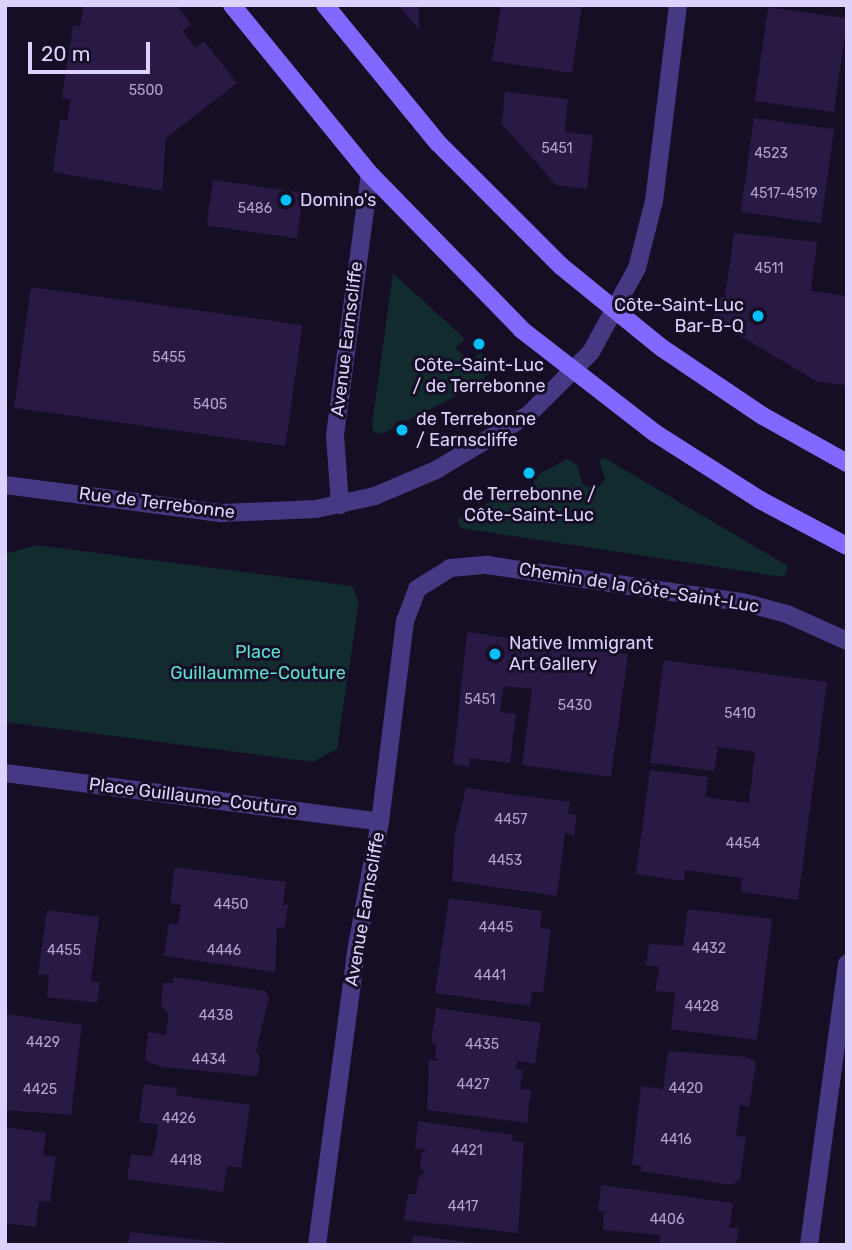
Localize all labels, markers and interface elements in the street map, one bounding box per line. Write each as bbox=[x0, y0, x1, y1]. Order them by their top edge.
scale bar bbox=[32, 28, 154, 72]
text: 20 m bbox=[41, 41, 90, 66]
house number: 5500 bbox=[129, 83, 163, 99]
house number: 5451 bbox=[541, 141, 573, 157]
house number: 4523 bbox=[754, 146, 788, 162]
house number: 4517-4519 bbox=[750, 186, 818, 202]
place label: Domino's bbox=[300, 189, 377, 211]
marker: Domino's bbox=[278, 192, 294, 208]
house number: 5486 bbox=[238, 201, 272, 217]
street label: Avenue Earnscliffe bbox=[327, 260, 367, 418]
house number: 4511 bbox=[755, 261, 783, 277]
place label: Côte-Saint-Luc Bar-B-Q bbox=[614, 295, 744, 338]
marker: Côte-Saint-Luc Bar-B-Q bbox=[750, 308, 766, 324]
marker: Côte-Saint-Luc / de Terrebonne bbox=[471, 336, 487, 352]
house number: 5455 bbox=[152, 350, 186, 366]
place label: Côte-Saint-Luc / de Terrebonne bbox=[412, 355, 546, 398]
house number: 5405 bbox=[193, 397, 227, 413]
place label: de Terrebonne / Earnscliffe bbox=[416, 409, 536, 452]
marker: de Terrebonne / Earnscliffe bbox=[394, 422, 410, 438]
marker: de Terrebonne / Côte-Saint-Luc bbox=[521, 465, 537, 481]
street label: Rue de Terrebonne bbox=[77, 483, 237, 523]
place label: de Terrebonne / Côte-Saint-Luc bbox=[462, 484, 596, 526]
street label: Chemin de la Côte-Saint-Luc bbox=[517, 558, 761, 618]
place label: Native Immigrant Art Gallery bbox=[509, 633, 653, 676]
park label: Place Guillaumme-Couture bbox=[170, 642, 346, 684]
marker: Native Immigrant Art Gallery bbox=[487, 646, 503, 662]
house number: 5451 bbox=[464, 692, 496, 708]
house number: 5430 bbox=[558, 698, 592, 714]
house number: 5410 bbox=[724, 706, 756, 722]
street label: Place Guillaume-Couture bbox=[88, 773, 298, 821]
house number: 4457 bbox=[495, 812, 527, 828]
street label: Avenue Earnscliffe bbox=[341, 830, 389, 988]
house number: 4454 bbox=[726, 836, 760, 852]
house number: 4453 bbox=[488, 853, 522, 869]
house number: 4450 bbox=[214, 897, 248, 913]
house number: 4445 bbox=[479, 920, 513, 936]
house number: 4432 bbox=[692, 941, 726, 957]
house number: 4455 bbox=[47, 943, 81, 959]
house number: 4446 bbox=[207, 943, 241, 959]
house number: 4441 bbox=[474, 968, 506, 984]
house number: 4428 bbox=[685, 999, 719, 1015]
house number: 4438 bbox=[199, 1008, 233, 1024]
house number: 4429 bbox=[26, 1035, 60, 1051]
house number: 4435 bbox=[465, 1037, 499, 1053]
house number: 4434 bbox=[192, 1052, 226, 1068]
house number: 4427 bbox=[457, 1077, 489, 1093]
house number: 4420 bbox=[669, 1081, 703, 1097]
house number: 4425 bbox=[23, 1082, 57, 1098]
house number: 4426 bbox=[162, 1111, 196, 1127]
house number: 4416 bbox=[660, 1132, 692, 1148]
house number: 4421 bbox=[451, 1143, 483, 1159]
house number: 4418 bbox=[170, 1153, 202, 1169]
house number: 4417 bbox=[448, 1199, 478, 1215]
house number: 4406 bbox=[650, 1212, 684, 1228]

